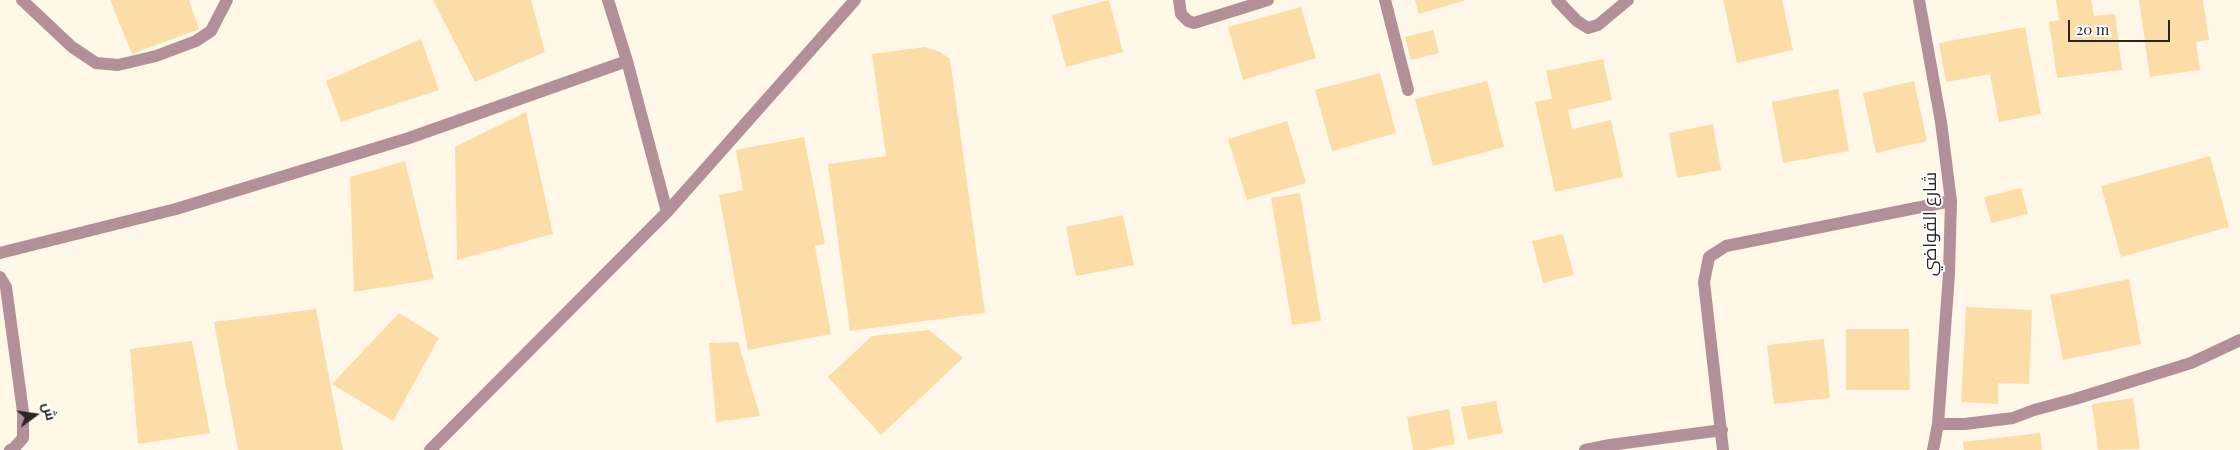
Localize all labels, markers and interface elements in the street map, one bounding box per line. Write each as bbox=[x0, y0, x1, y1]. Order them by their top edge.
scale bar bbox=[2070, 10, 2172, 42]
text: 20 m bbox=[2076, 19, 2109, 39]
street label: شارع القواضي bbox=[1919, 172, 1941, 276]
north arrow bbox=[10, 390, 60, 440]
text: ش bbox=[39, 400, 61, 422]

